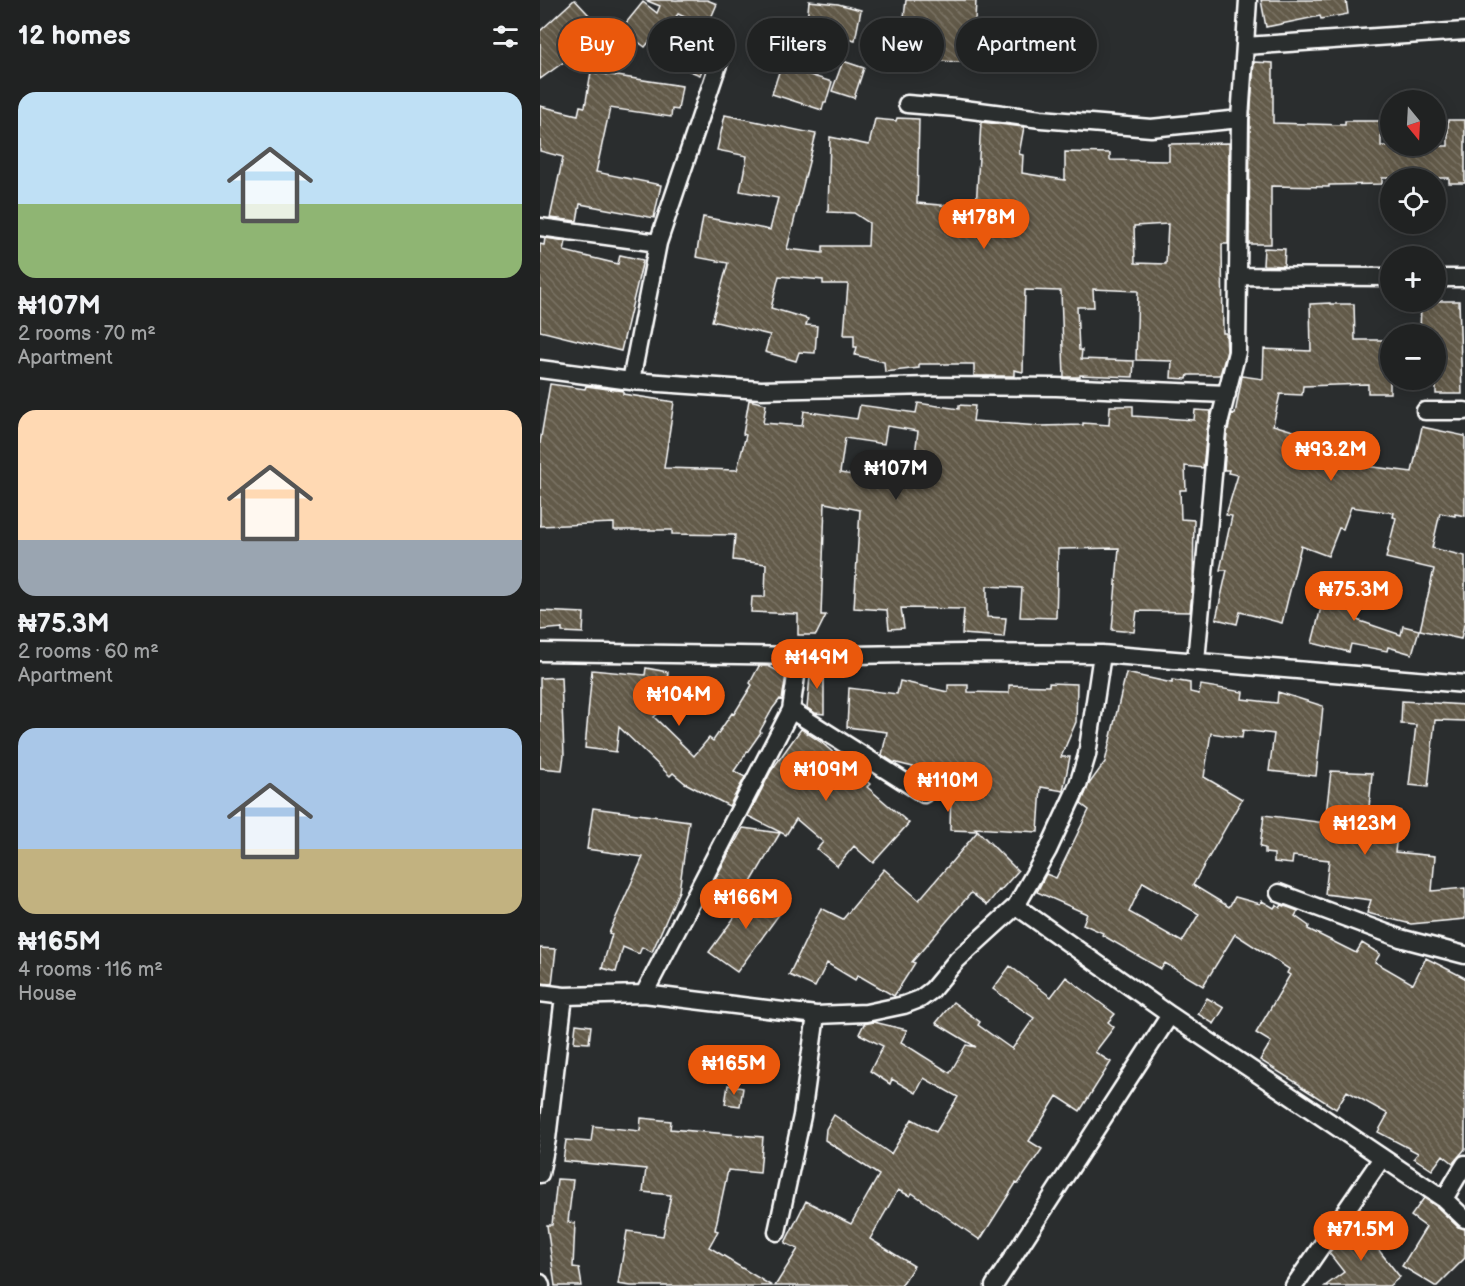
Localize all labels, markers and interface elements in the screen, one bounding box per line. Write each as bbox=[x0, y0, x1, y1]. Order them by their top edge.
chip: Buy bbox=[558, 18, 636, 72]
chip: Rent bbox=[648, 18, 735, 72]
chip: Filters bbox=[747, 18, 848, 72]
chip: New bbox=[860, 18, 944, 72]
chip: Apartment bbox=[956, 18, 1097, 72]
icon: filters bbox=[489, 20, 522, 53]
text: 12 homes bbox=[18, 21, 130, 52]
north arrow bbox=[1380, 90, 1446, 156]
map controls bbox=[1380, 90, 1446, 390]
icon: home bbox=[216, 131, 324, 239]
button: locate bbox=[1380, 168, 1446, 234]
pin: ₦178M bbox=[942, 199, 1026, 250]
text: ₦178M bbox=[952, 206, 1016, 230]
button: + bbox=[1380, 246, 1446, 312]
text: ₦107M bbox=[18, 291, 101, 322]
text: 2 rooms · 70 m² bbox=[18, 322, 156, 346]
button: − bbox=[1380, 324, 1446, 390]
text: Apartment bbox=[18, 346, 113, 370]
pin: ₦93.2M bbox=[1282, 431, 1380, 482]
text: ₦93.2M bbox=[1295, 438, 1367, 462]
icon: home bbox=[216, 449, 324, 557]
pin: ₦107M bbox=[854, 450, 938, 501]
text: ₦107M bbox=[864, 457, 928, 481]
pin: ₦75.3M bbox=[1305, 571, 1403, 622]
text: ₦75.3M bbox=[1319, 578, 1389, 602]
text: ₦75.3M bbox=[18, 609, 109, 640]
pin: ₦149M bbox=[775, 639, 859, 690]
text: 2 rooms · 60 m² bbox=[18, 640, 159, 664]
text: ₦149M bbox=[785, 646, 849, 670]
text: Apartment bbox=[18, 664, 113, 688]
pin: ₦104M bbox=[637, 676, 721, 727]
text: ₦104M bbox=[647, 683, 711, 707]
pin: ₦109M bbox=[784, 751, 868, 802]
text: ₦109M bbox=[794, 758, 858, 782]
pin: ₦110M bbox=[906, 762, 990, 813]
icon: home bbox=[216, 767, 324, 875]
text: ₦110M bbox=[918, 769, 978, 793]
pin: ₦123M bbox=[1323, 805, 1407, 856]
text: ₦123M bbox=[1333, 812, 1397, 836]
pin: ₦166M bbox=[704, 879, 788, 930]
text: ₦166M bbox=[714, 886, 778, 910]
text: ₦165M bbox=[18, 927, 101, 958]
text: 4 rooms · 116 m² bbox=[18, 958, 163, 982]
text: House bbox=[18, 982, 77, 1006]
pin: ₦165M bbox=[692, 1045, 776, 1096]
text: ₦165M bbox=[702, 1052, 766, 1076]
pin: ₦71.5M bbox=[1312, 1211, 1410, 1262]
text: ₦71.5M bbox=[1327, 1218, 1395, 1242]

